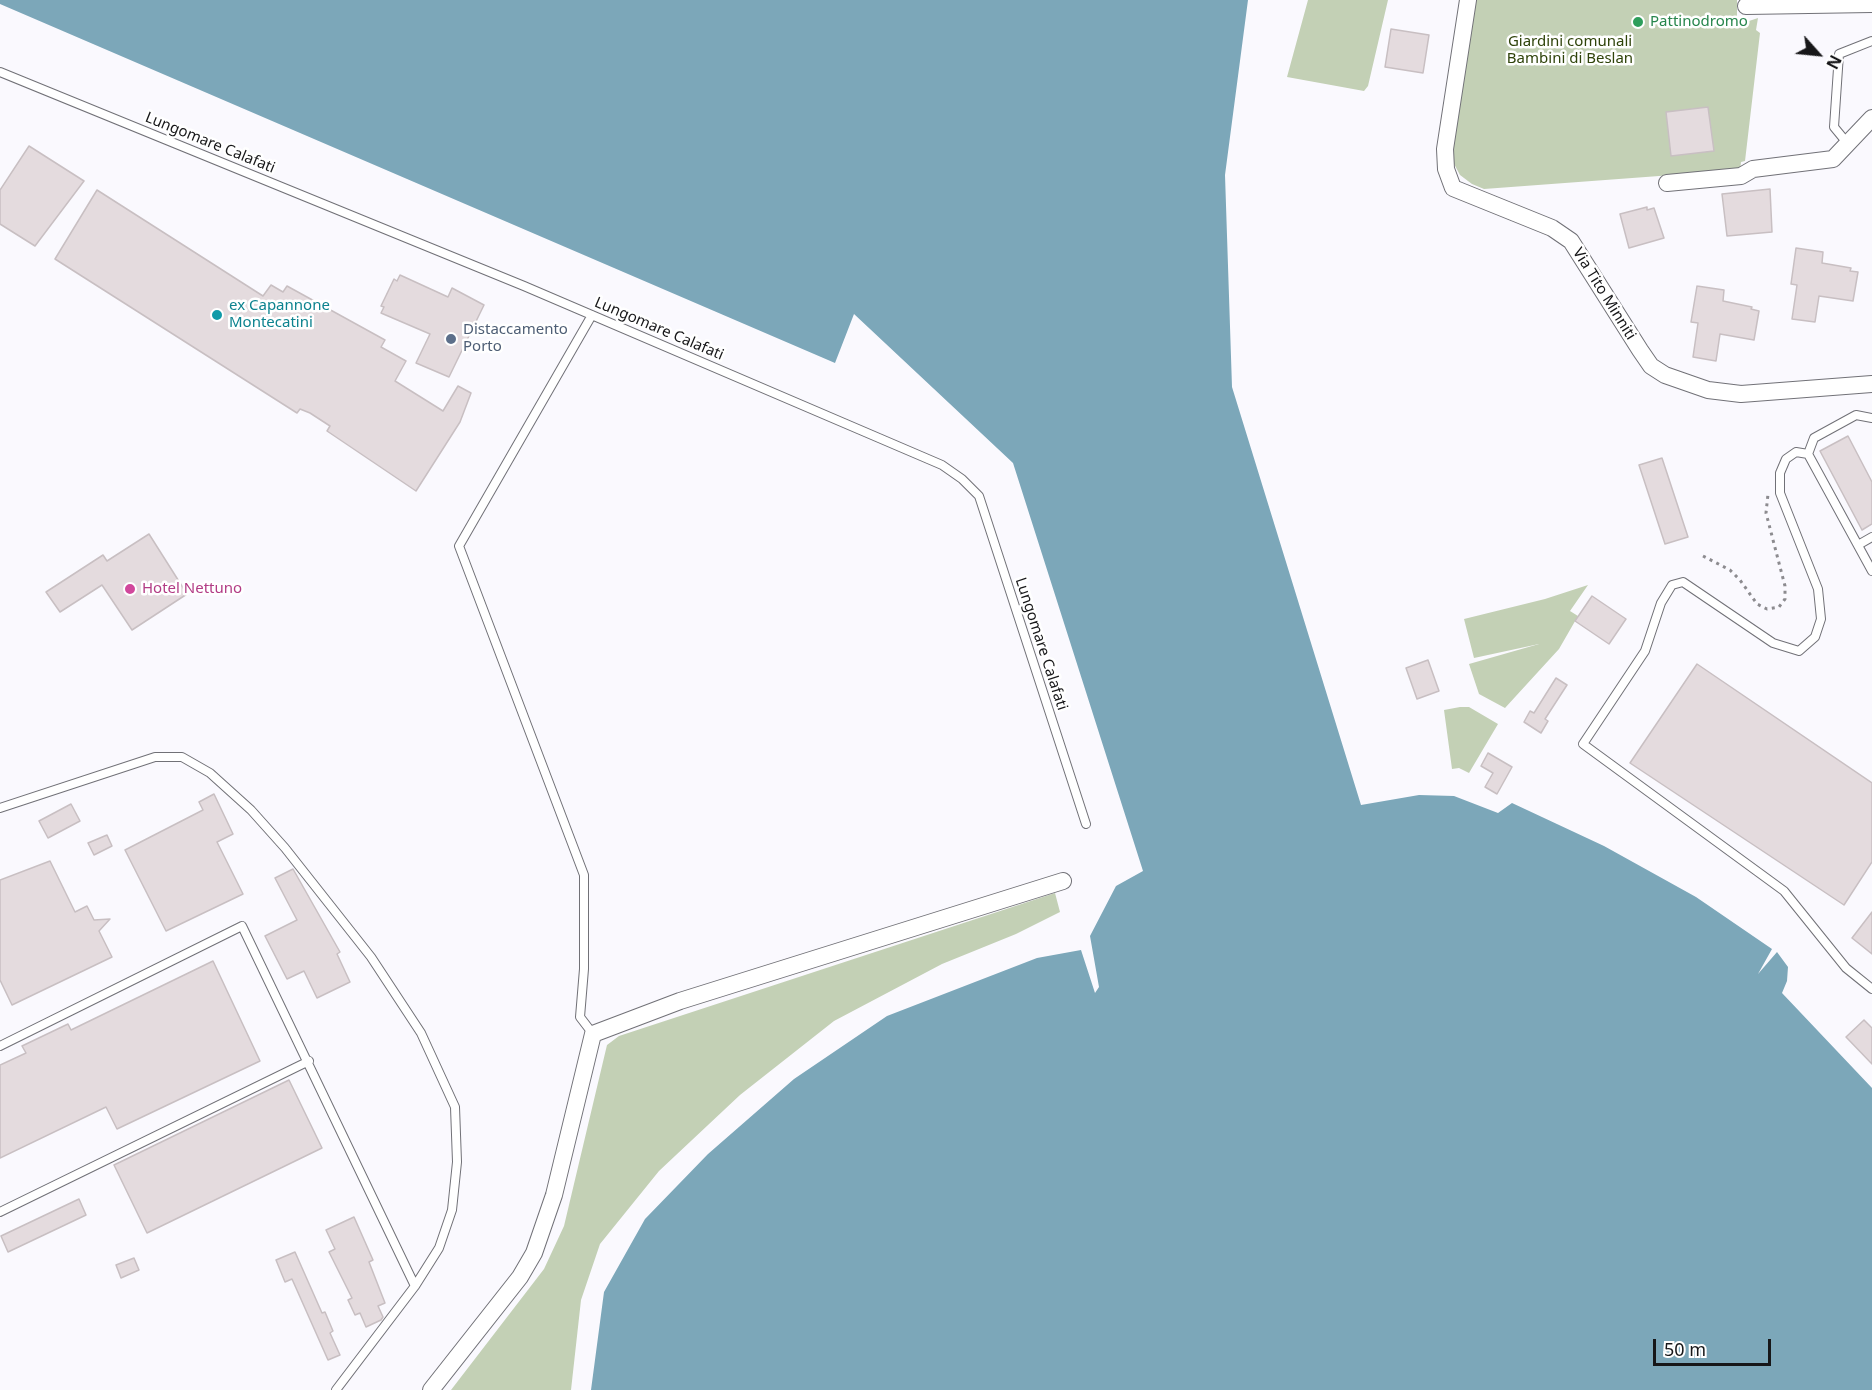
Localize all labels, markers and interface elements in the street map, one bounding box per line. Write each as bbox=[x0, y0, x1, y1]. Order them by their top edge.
place label: Pattinodromo bbox=[1650, 13, 1748, 31]
marker: Pattinodromo bbox=[1631, 15, 1645, 29]
north arrow bbox=[1788, 24, 1848, 84]
park label: Giardini comunali Bambini di Beslan bbox=[1507, 33, 1633, 68]
text: N bbox=[1821, 51, 1847, 73]
street label: Lungomare Calafati bbox=[142, 109, 278, 177]
street label: Via Tito Minniti bbox=[1569, 245, 1639, 343]
street label: Lungomare Calafati bbox=[592, 294, 726, 364]
place label: ex Capannone Montecatini bbox=[229, 297, 330, 332]
marker: ex Capannone Montecatini bbox=[210, 308, 224, 322]
place label: Distaccamento Porto bbox=[463, 321, 568, 356]
marker: Distaccamento Porto bbox=[444, 332, 458, 346]
street label: Lungomare Calafati bbox=[1011, 575, 1071, 713]
place label: Hotel Nettuno bbox=[142, 580, 242, 598]
marker: Hotel Nettuno bbox=[123, 582, 137, 596]
scale bar bbox=[1656, 1327, 1774, 1365]
text: 50 m bbox=[1664, 1337, 1706, 1361]

